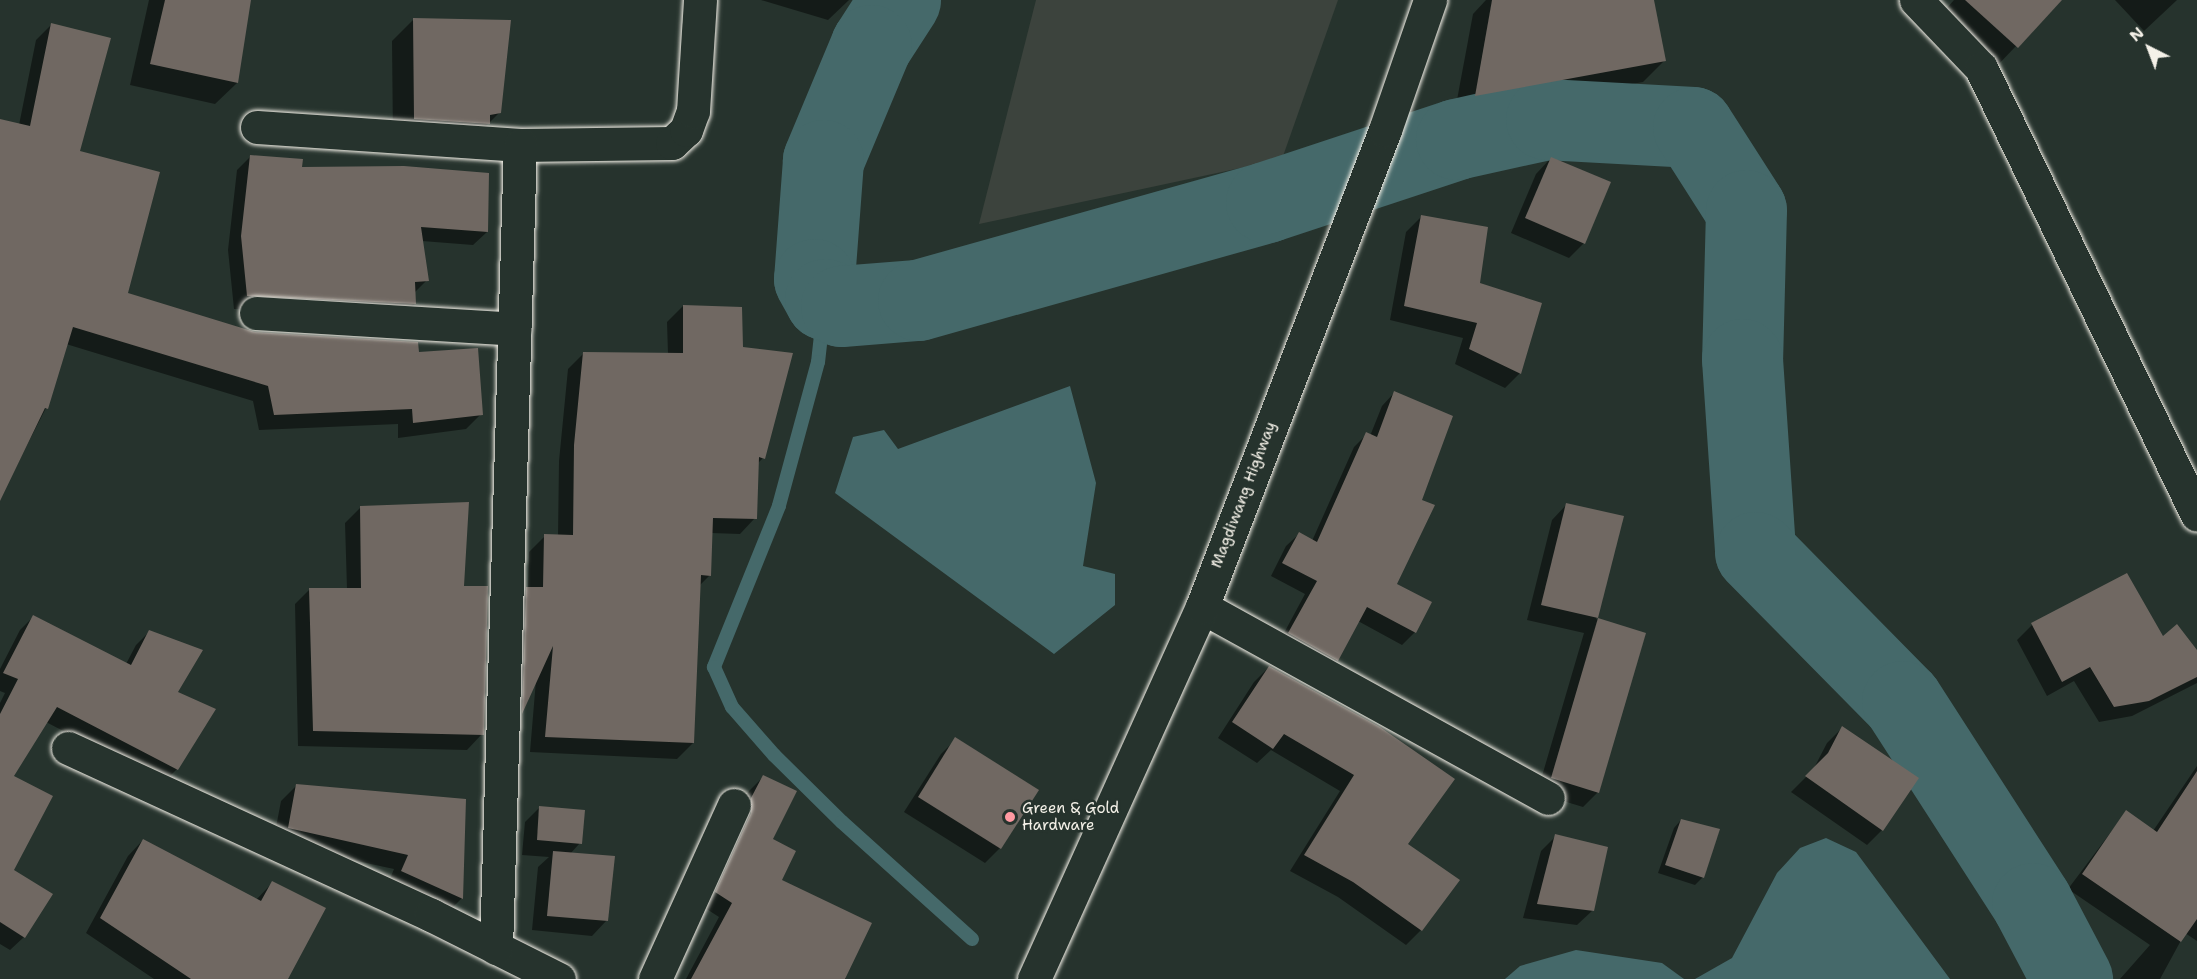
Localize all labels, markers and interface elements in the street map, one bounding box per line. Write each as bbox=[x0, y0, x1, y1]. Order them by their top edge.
north arrow bbox=[2119, 18, 2179, 78]
text: N bbox=[2125, 22, 2148, 46]
street label: Magdiwang Highway bbox=[1208, 419, 1280, 571]
place label: Green & Gold Hardware bbox=[1022, 799, 1119, 834]
marker: Green & Gold Hardware bbox=[1003, 810, 1017, 824]

